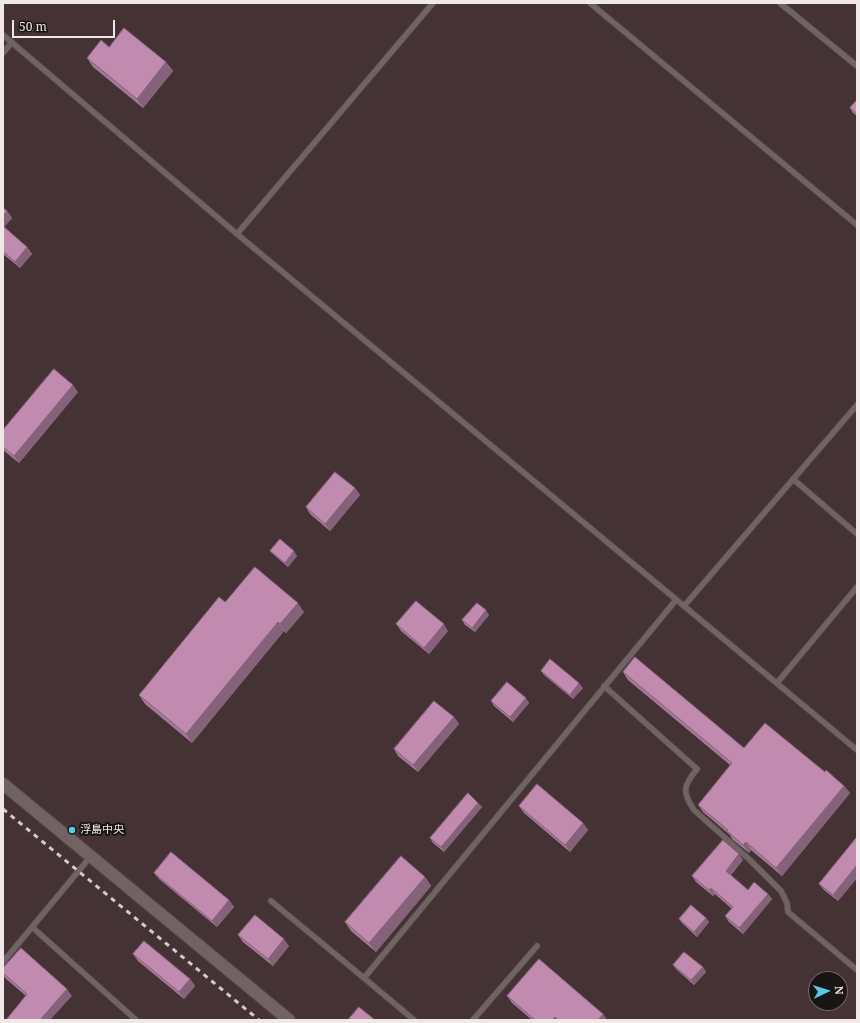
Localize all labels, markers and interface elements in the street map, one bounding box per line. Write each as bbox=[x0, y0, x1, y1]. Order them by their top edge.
scale bar bbox=[14, 12, 117, 38]
text: 50 m bbox=[19, 18, 47, 35]
place label: 浮島中央 bbox=[80, 823, 124, 837]
marker: 浮島中央 bbox=[67, 825, 77, 835]
north arrow bbox=[808, 971, 848, 1011]
text: N bbox=[832, 985, 847, 995]

